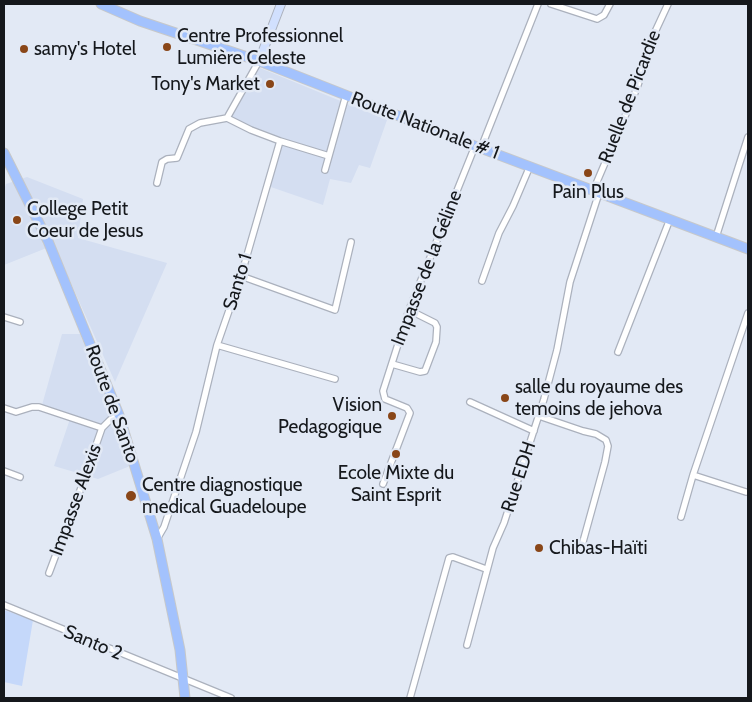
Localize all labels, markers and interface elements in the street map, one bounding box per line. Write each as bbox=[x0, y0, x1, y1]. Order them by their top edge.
place label: Centre Professionnel Lumière Celeste bbox=[177, 25, 343, 69]
street label: Ruelle de Picardie bbox=[594, 27, 666, 167]
place label: samy's Hotel bbox=[34, 38, 136, 60]
marker: Centre Professionnel Lumière Celeste bbox=[161, 41, 173, 53]
marker: samy's Hotel bbox=[18, 43, 30, 55]
place label: Tony's Market bbox=[151, 73, 260, 95]
marker: Tony's Market bbox=[264, 78, 276, 90]
street label: Route Nationale # 1 bbox=[348, 87, 502, 165]
marker: Pain Plus bbox=[582, 167, 594, 179]
place label: Pain Plus bbox=[552, 181, 624, 203]
street label: Impasse de la Géline bbox=[387, 187, 467, 349]
place label: College Petit Coeur de Jesus bbox=[27, 198, 143, 242]
marker: College Petit Coeur de Jesus bbox=[11, 214, 23, 226]
street label: Santo 1 bbox=[219, 251, 257, 313]
street label: Route de Santo bbox=[80, 342, 144, 466]
place label: salle du royaume des temoins de jehova bbox=[515, 376, 683, 420]
marker: salle du royaume des temoins de jehova bbox=[499, 392, 511, 404]
place label: Vision Pedagogique bbox=[278, 394, 382, 438]
marker: Vision Pedagogique bbox=[386, 410, 398, 422]
street label: Rue EDH bbox=[497, 439, 541, 515]
street label: Impasse Alexis bbox=[45, 441, 107, 559]
marker: Ecole Mixte du Saint Esprit bbox=[390, 448, 402, 460]
place label: Ecole Mixte du Saint Esprit bbox=[338, 462, 454, 506]
place label: Centre diagnostique medical Guadeloupe bbox=[142, 474, 307, 518]
marker: Centre diagnostique medical Guadeloupe bbox=[124, 489, 138, 503]
place label: Chibas-Haïti bbox=[549, 537, 647, 559]
marker: Chibas-Haïti bbox=[533, 542, 545, 554]
street label: Santo 2 bbox=[60, 620, 126, 666]

